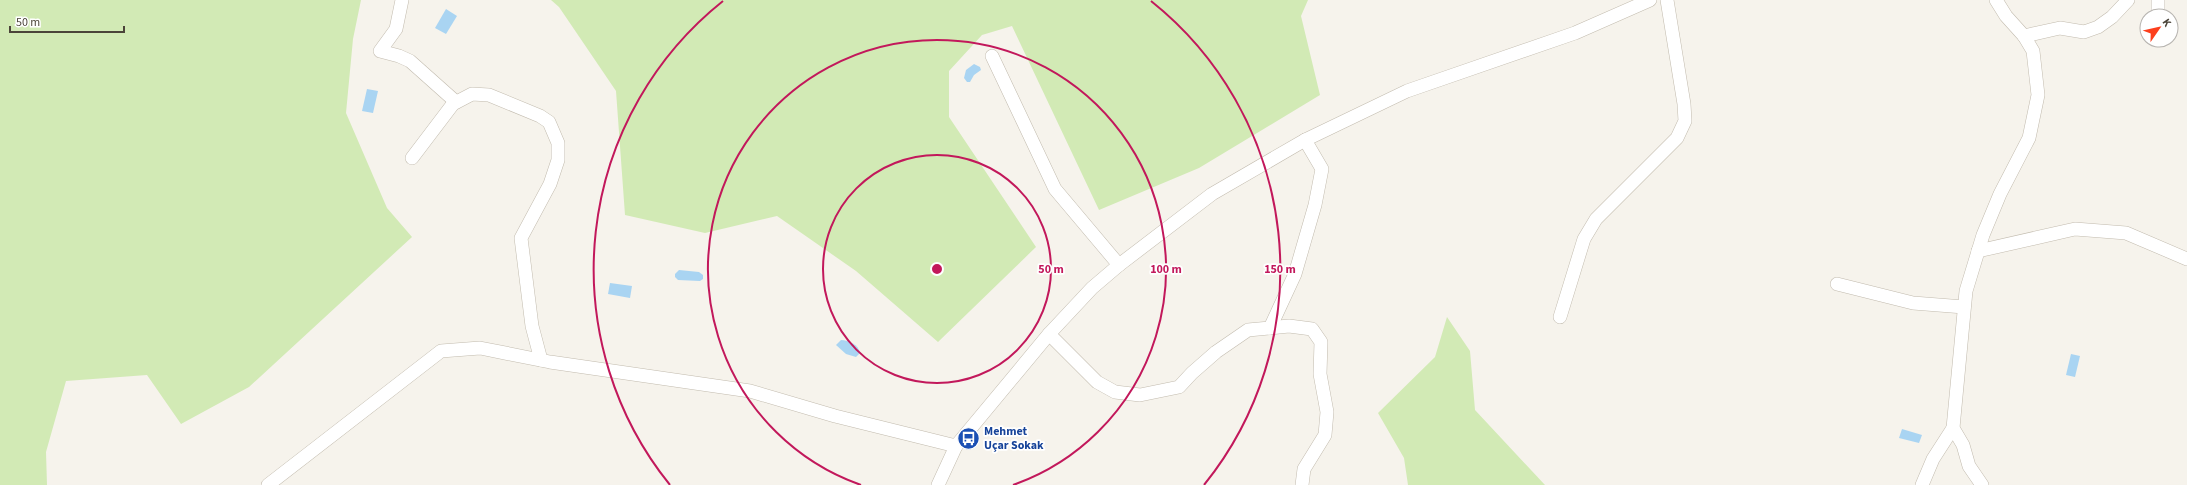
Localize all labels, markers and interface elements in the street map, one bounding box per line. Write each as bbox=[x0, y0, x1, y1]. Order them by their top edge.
scale bar bbox=[10, 8, 124, 34]
north arrow bbox=[2139, 8, 2179, 48]
text: 50 m bbox=[16, 14, 40, 31]
text: K bbox=[2159, 16, 2175, 30]
text: 50 m bbox=[1038, 261, 1064, 278]
text: 100 m bbox=[1150, 261, 1182, 278]
text: 150 m bbox=[1264, 261, 1296, 278]
centre of rings bbox=[930, 262, 944, 276]
place label: Mehmet Uçar Sokak bbox=[984, 423, 1044, 454]
bus stop icon: Mehmet Uçar Sokak bbox=[956, 425, 982, 451]

